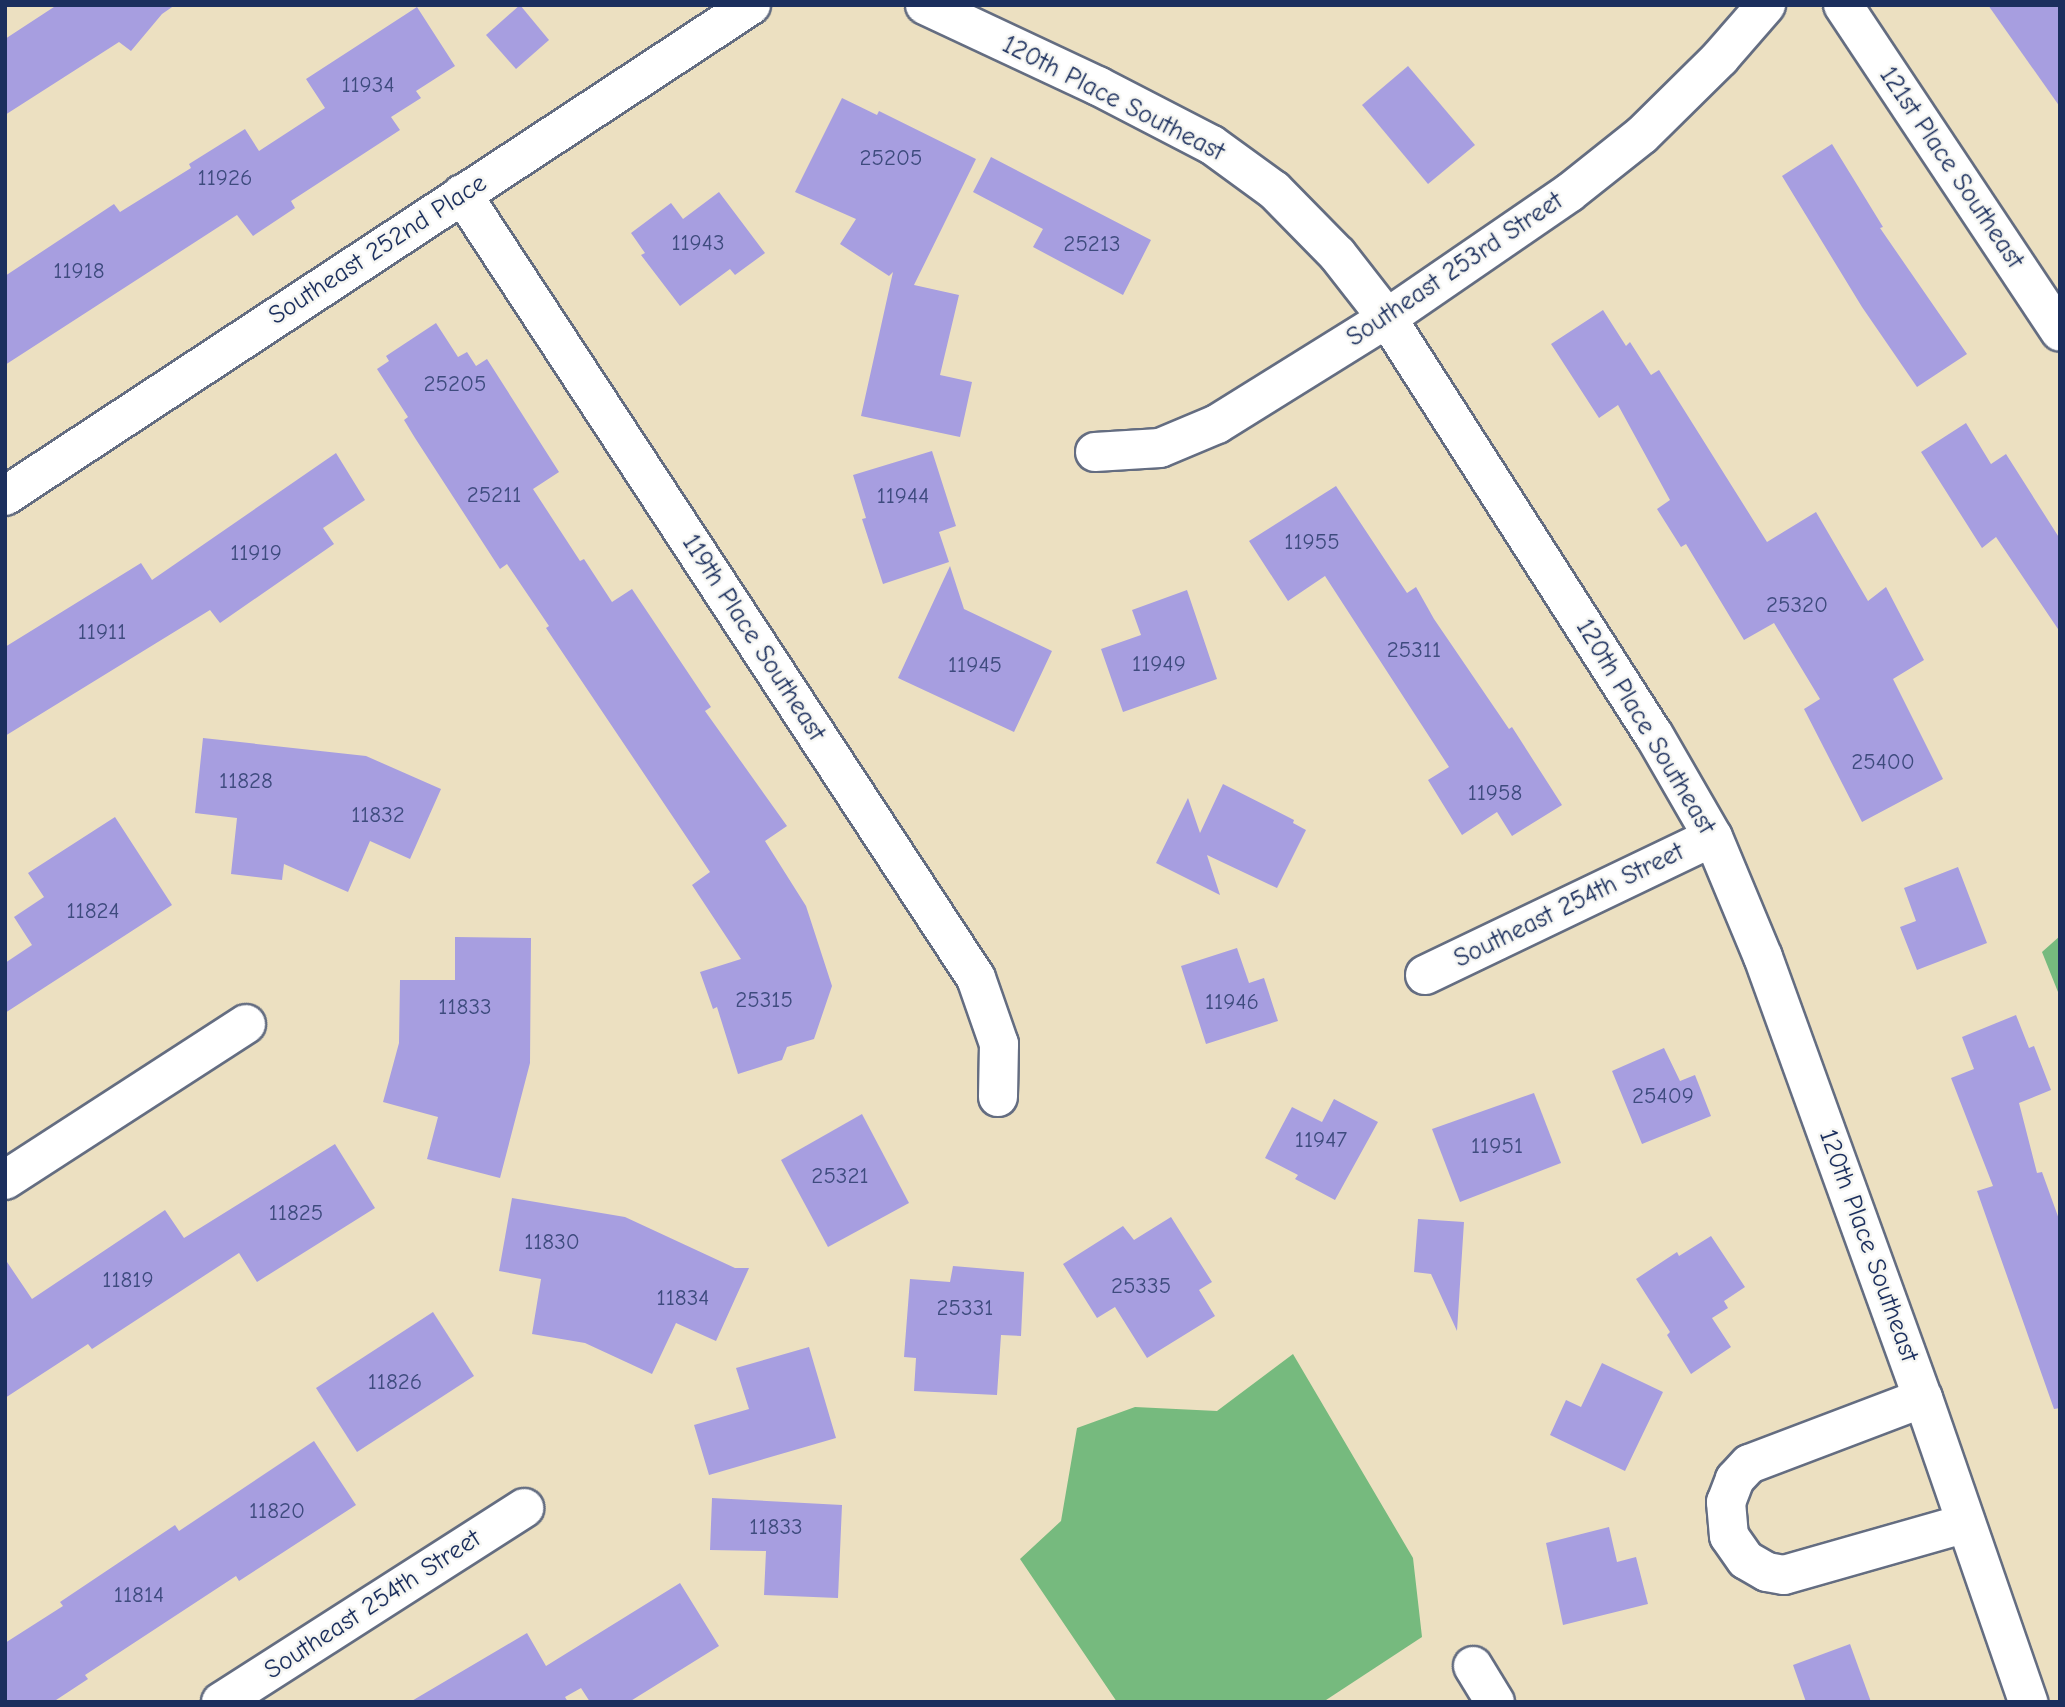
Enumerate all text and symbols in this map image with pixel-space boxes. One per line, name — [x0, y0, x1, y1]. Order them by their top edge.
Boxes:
street label: 120th Place Southeast — [997, 29, 1229, 169]
street label: 121st Place Southeast — [1872, 61, 2030, 275]
house number: 11934 — [341, 71, 395, 99]
house number: 25205 — [860, 144, 922, 172]
house number: 11926 — [198, 164, 252, 192]
street label: Southeast 252nd Place — [263, 168, 493, 332]
street label: Southeast 253rd Street — [1341, 186, 1569, 354]
house number: 11943 — [671, 229, 725, 257]
house number: 25213 — [1063, 230, 1121, 258]
house number: 11918 — [53, 257, 105, 285]
house number: 25205 — [424, 370, 486, 398]
house number: 25211 — [467, 481, 521, 509]
house number: 11944 — [877, 482, 929, 510]
house number: 11955 — [1284, 528, 1340, 556]
street label: 119th Place Southeast — [675, 529, 831, 747]
house number: 11919 — [230, 539, 282, 567]
house number: 25320 — [1766, 591, 1828, 619]
street label: 120th Place Southeast — [1568, 614, 1722, 840]
house number: 11911 — [78, 618, 126, 646]
house number: 25311 — [1387, 636, 1441, 664]
house number: 11949 — [1132, 650, 1186, 678]
house number: 11945 — [948, 651, 1002, 679]
house number: 25400 — [1851, 748, 1915, 776]
house number: 11828 — [219, 767, 273, 795]
house number: 11958 — [1468, 779, 1522, 807]
house number: 11832 — [351, 801, 405, 829]
street label: Southeast 254th Street — [1449, 837, 1689, 975]
house number: 11824 — [66, 897, 120, 925]
house number: 25315 — [735, 986, 793, 1014]
house number: 11946 — [1205, 988, 1259, 1016]
house number: 11833 — [438, 993, 492, 1021]
house number: 25409 — [1632, 1082, 1694, 1110]
street label: 120th Place Southeast — [1811, 1125, 1925, 1367]
house number: 11947 — [1295, 1126, 1347, 1154]
house number: 11951 — [1471, 1132, 1523, 1160]
house number: 25321 — [811, 1162, 869, 1190]
house number: 11825 — [269, 1199, 323, 1227]
house number: 11830 — [524, 1228, 580, 1256]
house number: 11819 — [102, 1266, 154, 1294]
house number: 25335 — [1111, 1272, 1171, 1300]
house number: 11834 — [657, 1284, 709, 1312]
house number: 25331 — [937, 1294, 993, 1322]
house number: 11826 — [368, 1368, 422, 1396]
house number: 11820 — [249, 1497, 305, 1525]
house number: 11833 — [749, 1513, 803, 1541]
street label: Southeast 254th Street — [259, 1523, 487, 1687]
house number: 11814 — [114, 1581, 164, 1609]

